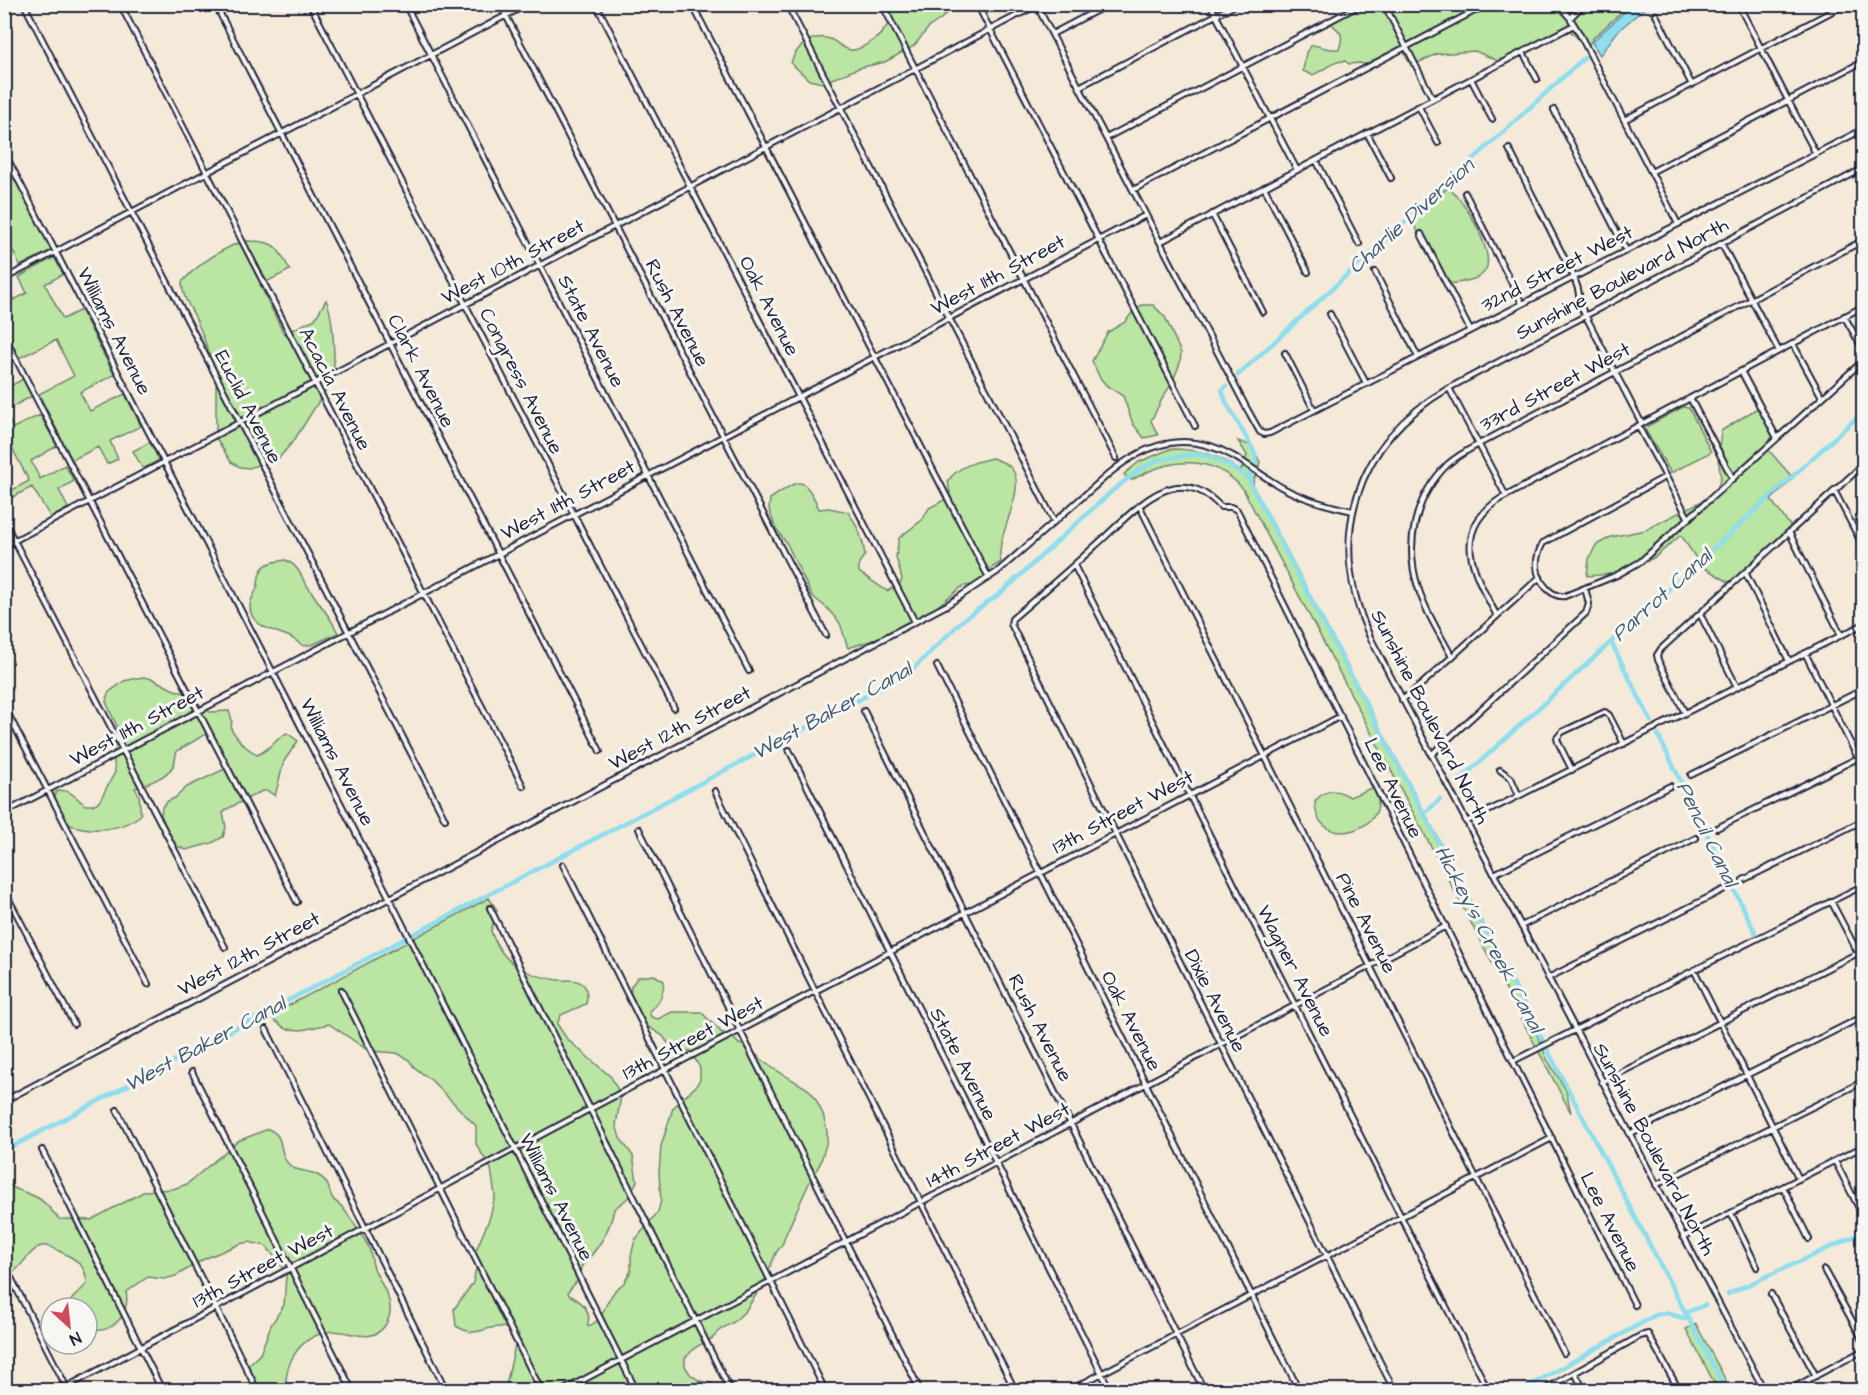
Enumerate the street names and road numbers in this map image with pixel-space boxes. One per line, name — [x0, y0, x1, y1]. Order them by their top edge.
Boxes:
street label: Sunshine Boulevard North — [1511, 211, 1733, 347]
street label: West 10th Street — [436, 212, 590, 312]
street label: 32nd Street West — [1476, 219, 1638, 319]
street label: West 11th Street — [926, 228, 1070, 322]
street label: Oak Avenue — [732, 251, 806, 361]
street label: Rush Avenue — [638, 254, 716, 372]
street label: Williams Avenue — [70, 262, 158, 400]
street label: State Avenue — [551, 270, 631, 392]
street label: Congress Avenue — [471, 303, 570, 460]
street label: Clark Avenue — [380, 309, 462, 433]
street label: Acacia Avenue — [292, 323, 378, 455]
street label: 33rd Street West — [1475, 335, 1635, 439]
street label: Euclid Avenue — [207, 345, 289, 469]
street label: West 11th Street — [496, 453, 640, 547]
street label: Sunshine Boulevard North — [1364, 605, 1496, 829]
street label: West 11th Street — [65, 679, 209, 773]
street label: West 12th Street — [604, 679, 756, 777]
street label: Williams Avenue — [293, 693, 381, 831]
street label: Lee Avenue — [1357, 733, 1429, 843]
street label: 13th Street West — [1047, 763, 1199, 861]
street label: Pine Avenue — [1329, 868, 1403, 978]
street label: Wagner Avenue — [1249, 900, 1340, 1042]
street label: West 12th Street — [173, 905, 325, 1003]
street label: Dixie Avenue — [1177, 945, 1253, 1058]
street label: Oak Avenue — [1094, 966, 1168, 1076]
street label: Rush Avenue — [1001, 969, 1079, 1087]
street label: 13th Street West — [617, 989, 769, 1087]
street label: State Avenue — [923, 1003, 1003, 1125]
street label: Sunshine Boulevard North — [1586, 1038, 1722, 1260]
street label: 14th Street West — [921, 1095, 1075, 1195]
street label: Williams Avenue — [512, 1128, 600, 1266]
street label: Lee Avenue — [1573, 1167, 1647, 1277]
street label: 13th Street West — [187, 1217, 339, 1315]

